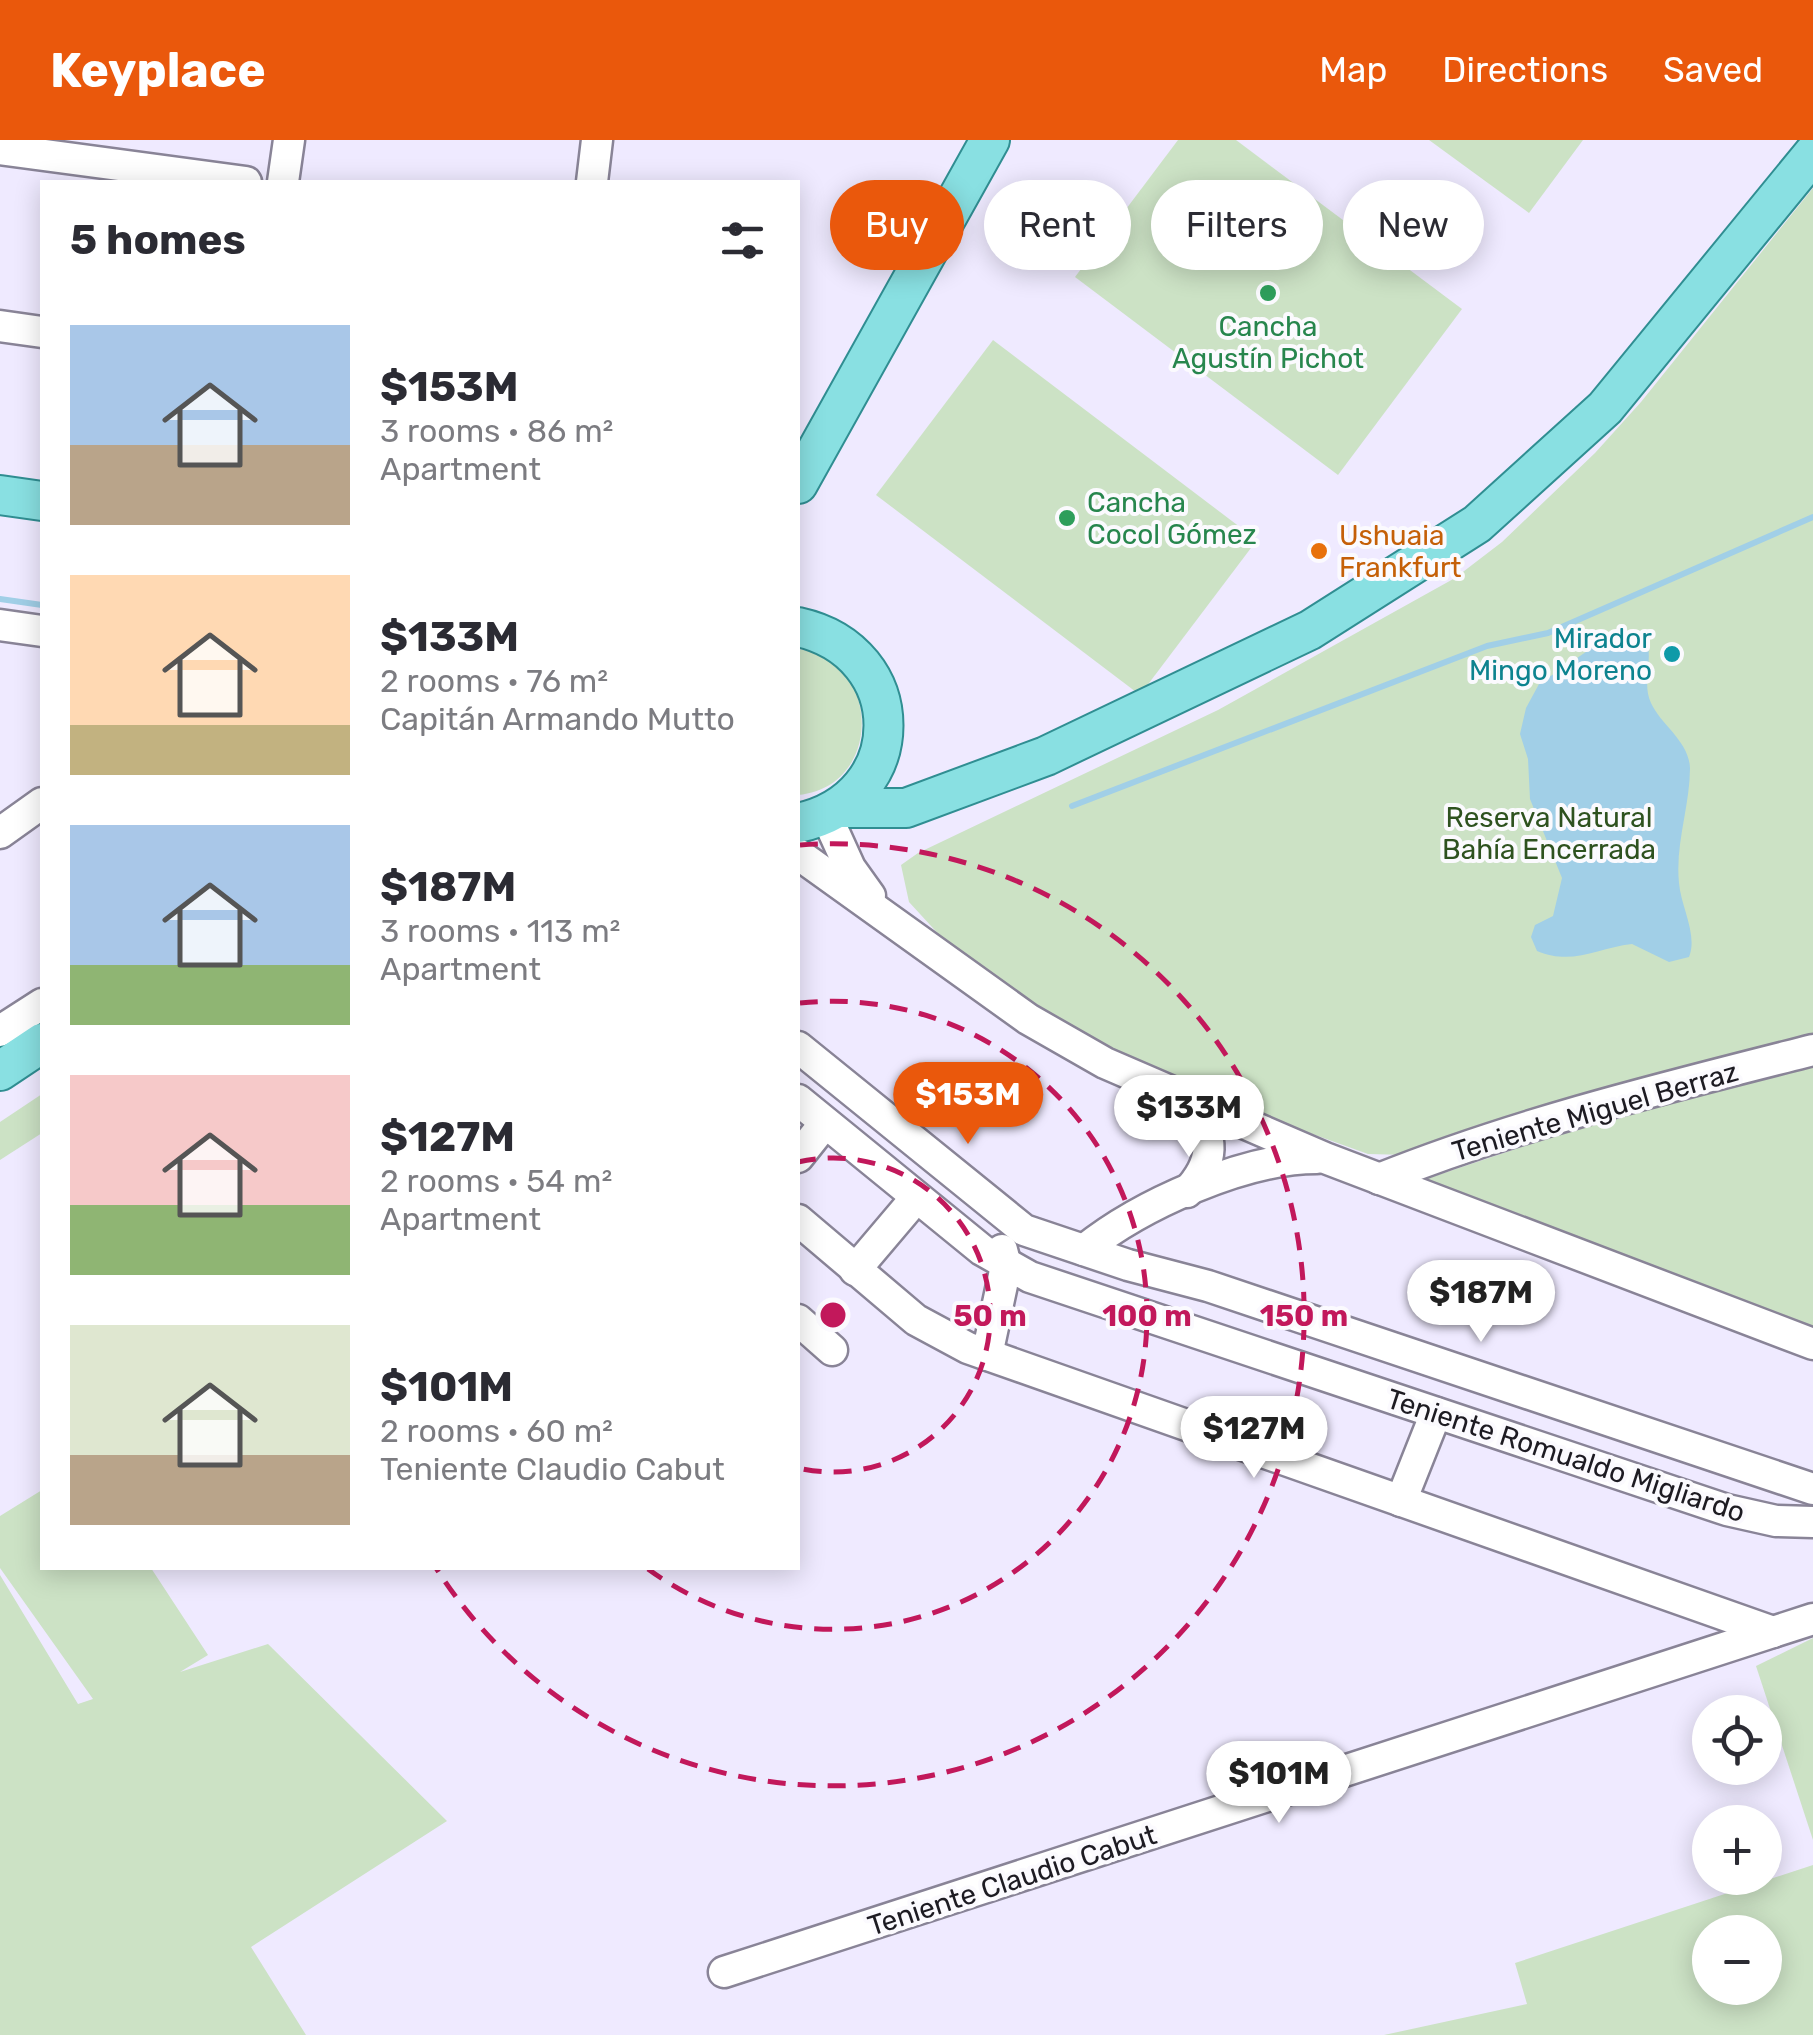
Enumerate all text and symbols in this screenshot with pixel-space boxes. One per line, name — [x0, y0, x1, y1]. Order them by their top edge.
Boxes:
text: Keyplace — [50, 42, 266, 99]
text: Map — [1319, 49, 1387, 91]
text: Directions — [1442, 49, 1608, 91]
text: Saved — [1663, 49, 1763, 91]
chip: Buy — [830, 180, 964, 270]
chip: Rent — [984, 180, 1131, 270]
chip: Filters — [1151, 180, 1323, 270]
chip: New — [1343, 180, 1484, 270]
icon: filters — [715, 213, 770, 268]
text: 5 homes — [70, 215, 246, 265]
marker: Cancha Agustín Pichot — [1257, 282, 1279, 304]
place label: Cancha Agustín Pichot — [1172, 310, 1364, 375]
text: $153M — [380, 362, 519, 412]
icon: home — [150, 365, 270, 485]
text: 3 rooms · 86 m² — [380, 412, 614, 450]
text: Apartment — [380, 450, 541, 488]
place label: Cancha Cocol Gómez — [1087, 486, 1257, 551]
marker: Cancha Cocol Gómez — [1056, 507, 1078, 529]
place label: Ushuaia Frankfurt — [1339, 519, 1462, 584]
marker: Ushuaia Frankfurt — [1308, 540, 1330, 562]
text: $133M — [380, 612, 519, 662]
icon: home — [150, 615, 270, 735]
place label: Mirador Mingo Moreno — [1469, 622, 1652, 687]
marker: Mirador Mingo Moreno — [1661, 643, 1683, 665]
text: 2 rooms · 76 m² — [380, 662, 608, 700]
text: Capitán Armando Mutto — [380, 700, 735, 738]
park label: Reserva Natural Bahía Encerrada — [1442, 801, 1656, 866]
text: $187M — [380, 862, 516, 912]
icon: home — [150, 865, 270, 985]
text: 3 rooms · 113 m² — [380, 912, 621, 950]
text: Apartment — [380, 950, 541, 988]
street label: Teniente Miguel Berraz — [1448, 1055, 1742, 1168]
pin: $153M — [898, 1062, 1038, 1147]
text: $153M — [915, 1075, 1021, 1113]
pin: $133M — [1119, 1075, 1259, 1160]
text: $133M — [1136, 1088, 1242, 1126]
text: $127M — [380, 1112, 515, 1162]
icon: home — [150, 1115, 270, 1235]
text: 2 rooms · 54 m² — [380, 1162, 612, 1200]
text: Apartment — [380, 1200, 541, 1238]
pin: $187M — [1411, 1260, 1551, 1345]
text: $187M — [1429, 1273, 1533, 1311]
centre of rings — [815, 1297, 851, 1333]
text: 50 m — [953, 1298, 1027, 1334]
text: 100 m — [1102, 1298, 1192, 1334]
text: 150 m — [1260, 1298, 1348, 1334]
text: $101M — [380, 1362, 513, 1412]
icon: home — [150, 1365, 270, 1485]
street label: Teniente Romualdo Migliardo — [1383, 1382, 1749, 1529]
pin: $127M — [1184, 1396, 1324, 1481]
text: $127M — [1203, 1409, 1305, 1447]
text: 2 rooms · 60 m² — [380, 1412, 613, 1450]
text: Teniente Claudio Cabut — [380, 1450, 725, 1488]
map controls — [1692, 1695, 1782, 2005]
button: locate — [1692, 1695, 1782, 1785]
pin: $101M — [1209, 1741, 1349, 1826]
text: $101M — [1228, 1754, 1330, 1792]
button: + — [1692, 1805, 1782, 1895]
street label: Teniente Claudio Cabut — [864, 1818, 1161, 1943]
button: − — [1692, 1915, 1782, 2005]

